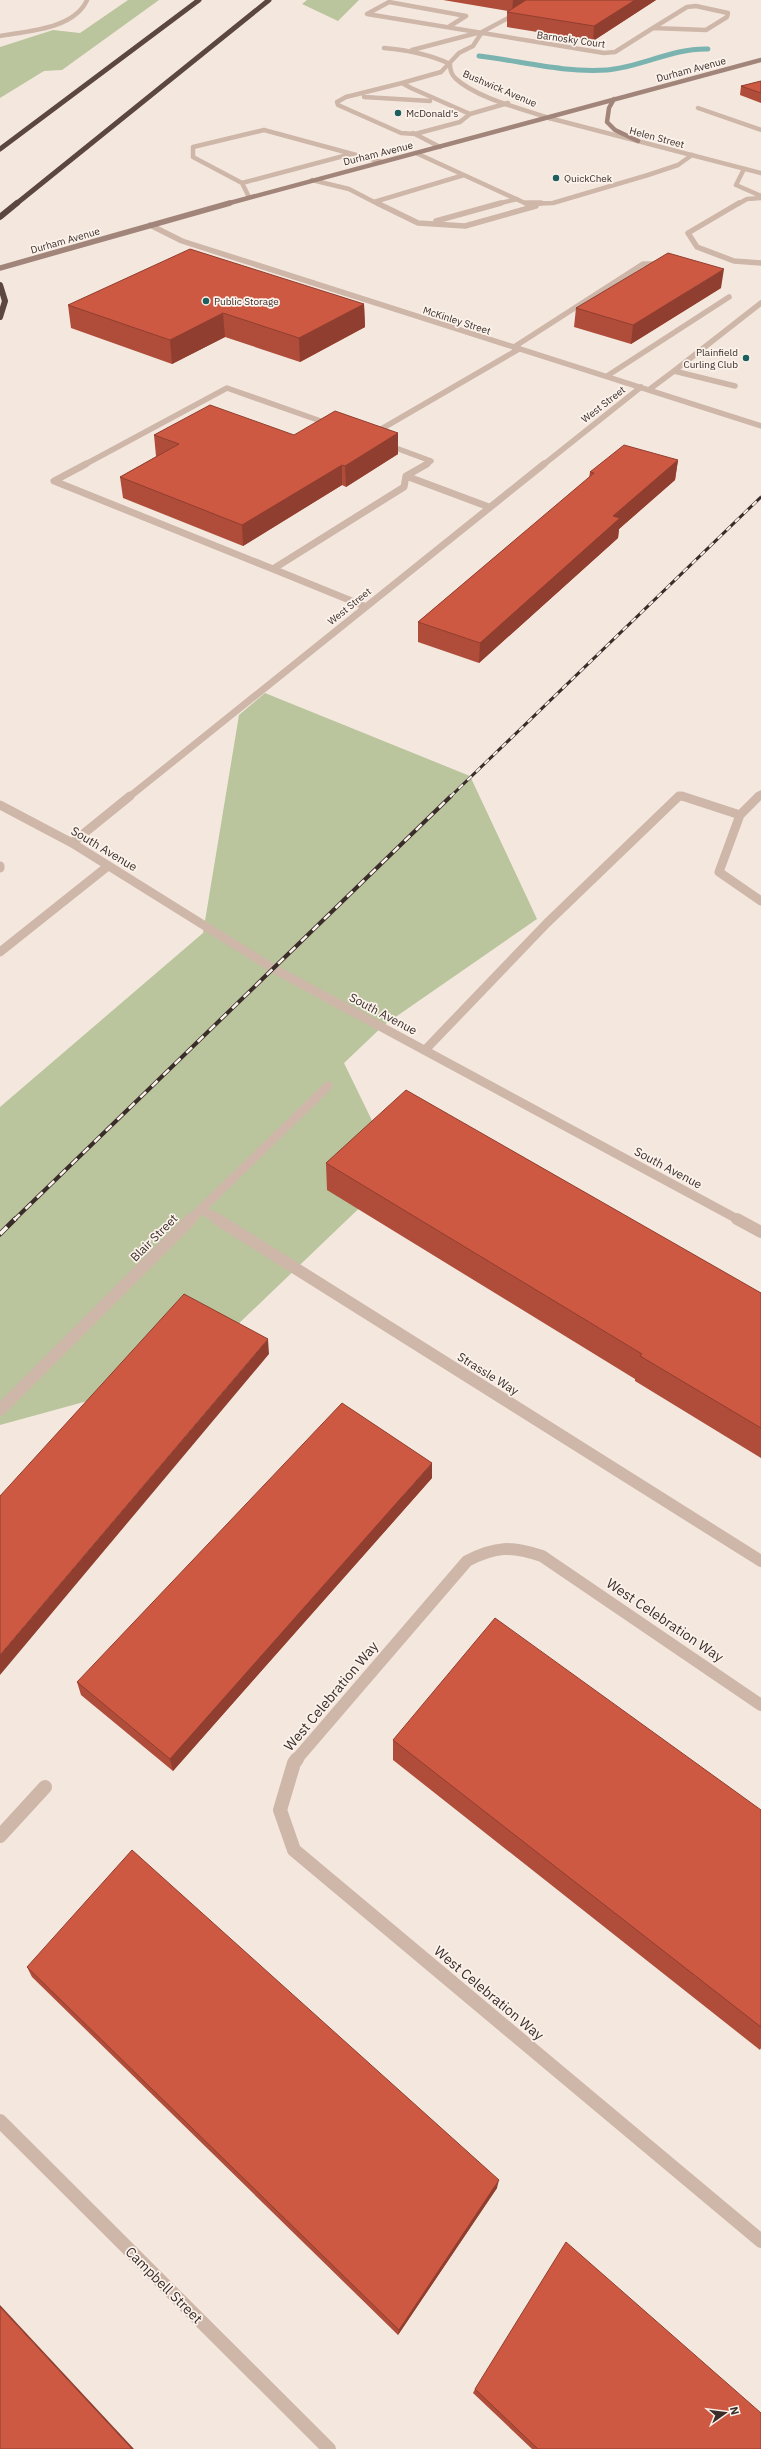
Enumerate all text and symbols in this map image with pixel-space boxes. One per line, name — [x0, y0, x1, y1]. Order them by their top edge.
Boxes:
street label: Barnosky Court — [536, 28, 606, 51]
street label: Durham Avenue — [655, 54, 728, 85]
street label: Bushwick Avenue — [461, 67, 539, 110]
place label: McDonald's — [406, 107, 458, 120]
marker: McDonald's — [393, 108, 403, 118]
street label: Helen Street — [628, 124, 686, 151]
street label: Durham Avenue — [342, 138, 415, 168]
place label: QuickChek — [564, 172, 613, 185]
marker: QuickChek — [551, 173, 561, 183]
street label: Durham Avenue — [29, 224, 102, 257]
place label: Public Storage — [214, 295, 279, 308]
marker: Public Storage — [201, 296, 211, 306]
street label: McKinley Street — [421, 303, 493, 338]
place label: Plainfield Curling Club — [683, 346, 738, 371]
marker: Plainfield Curling Club — [741, 353, 751, 363]
street label: West Street — [579, 383, 628, 426]
street label: West Street — [325, 585, 374, 628]
street label: South Avenue — [68, 823, 140, 874]
street label: South Avenue — [347, 989, 420, 1038]
street label: South Avenue — [632, 1143, 705, 1192]
street label: Blair Street — [127, 1211, 180, 1264]
street label: Strassle Way — [455, 1349, 522, 1398]
street label: West Celebration Way — [603, 1574, 727, 1666]
street label: West Celebration Way — [280, 1637, 382, 1755]
street label: West Celebration Way — [430, 1942, 548, 2044]
street label: Campbell Street — [122, 2243, 206, 2327]
north arrow — [705, 2393, 745, 2433]
text: N — [727, 2405, 742, 2416]

